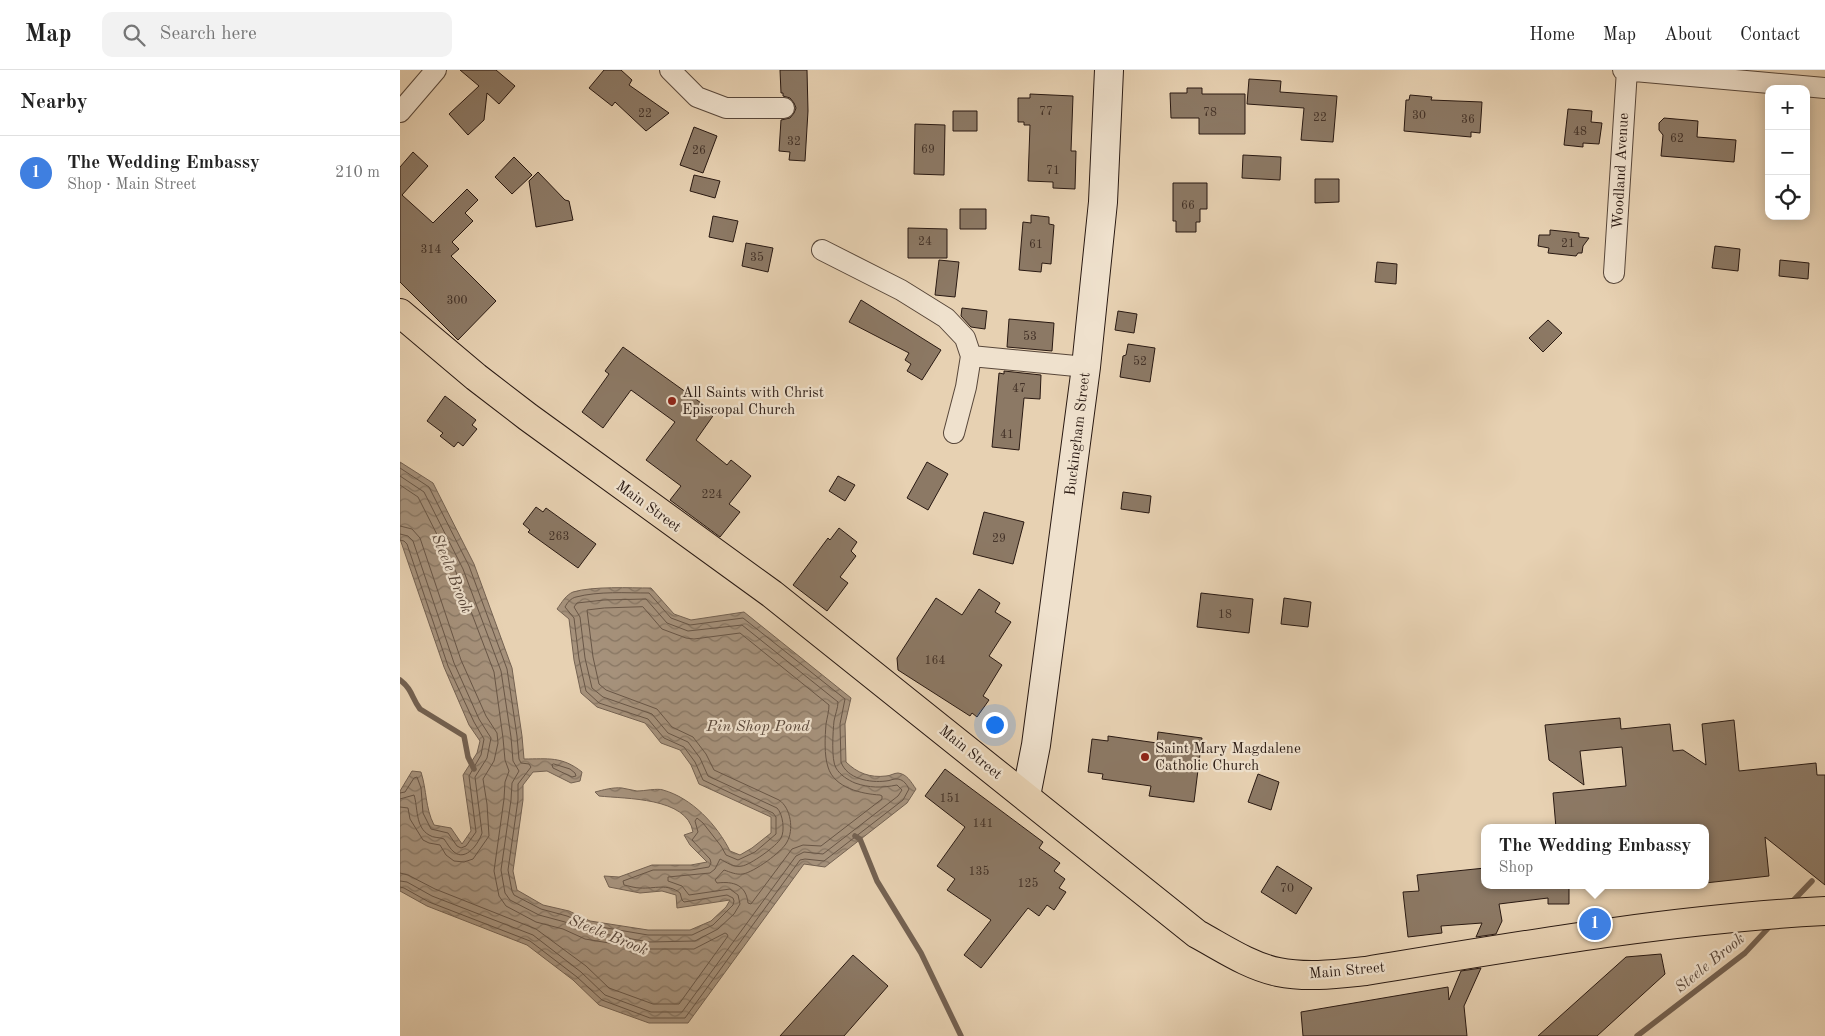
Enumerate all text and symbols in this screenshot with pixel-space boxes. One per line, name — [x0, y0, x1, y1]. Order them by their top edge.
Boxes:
search box — [102, 12, 452, 57]
icon: search — [120, 21, 148, 49]
text: Map — [25, 23, 72, 47]
text: Search here — [160, 25, 257, 44]
text: Home — [1529, 26, 1575, 44]
text: Map — [1603, 26, 1636, 44]
text: About — [1664, 26, 1712, 44]
text: Contact — [1740, 26, 1800, 44]
map controls — [1765, 85, 1810, 220]
button: + — [1765, 85, 1810, 130]
text: Nearby — [20, 92, 88, 113]
house number: 77 — [1039, 106, 1053, 118]
house number: 78 — [1203, 107, 1217, 119]
house number: 22 — [638, 108, 652, 120]
house number: 30 — [1412, 110, 1426, 122]
house number: 22 — [1313, 112, 1327, 124]
street label: Woodland Avenue — [1611, 112, 1632, 230]
house number: 36 — [1461, 114, 1475, 126]
house number: 48 — [1573, 126, 1587, 138]
button: − — [1765, 130, 1810, 175]
house number: 62 — [1670, 133, 1684, 145]
house number: 32 — [787, 136, 801, 148]
house number: 69 — [921, 144, 935, 156]
house number: 26 — [692, 145, 706, 157]
text: The Wedding Embassy — [67, 154, 260, 173]
text: 1 — [31, 165, 41, 181]
text: 210 m — [335, 165, 380, 181]
house number: 71 — [1046, 165, 1060, 177]
button: locate — [1765, 175, 1810, 220]
text: Shop · Main Street — [67, 177, 196, 193]
house number: 66 — [1181, 200, 1195, 212]
house number: 24 — [918, 236, 932, 248]
house number: 21 — [1561, 238, 1575, 250]
house number: 61 — [1029, 239, 1043, 251]
house number: 314 — [421, 244, 441, 256]
house number: 35 — [750, 251, 764, 264]
house number: 300 — [447, 295, 467, 307]
house number: 53 — [1023, 330, 1037, 343]
house number: 52 — [1133, 355, 1147, 368]
street label: Buckingham Street — [1063, 372, 1094, 497]
house number: 47 — [1012, 383, 1026, 395]
place label: All Saints with Christ Episcopal Church — [682, 386, 824, 418]
marker: All Saints with Christ Episcopal Church — [666, 395, 678, 407]
house number: 41 — [1000, 429, 1014, 441]
street label: Main Street — [613, 479, 683, 536]
house number: 224 — [702, 489, 722, 501]
house number: 263 — [549, 531, 569, 543]
water label: Steele Brook — [428, 532, 474, 616]
house number: 29 — [992, 533, 1006, 545]
house number: 18 — [1218, 609, 1232, 621]
house number: 164 — [925, 655, 945, 667]
your location — [982, 712, 1008, 738]
water label: Pin Shop Pond — [705, 719, 810, 735]
street label: Main Street — [936, 723, 1004, 783]
place label: Saint Mary Magdalene Catholic Church — [1155, 742, 1301, 774]
marker: Saint Mary Magdalene Catholic Church — [1139, 751, 1151, 763]
house number: 151 — [940, 792, 960, 805]
house number: 141 — [973, 818, 993, 830]
popup — [1481, 824, 1709, 889]
text: The Wedding Embassy — [1499, 837, 1691, 856]
text: Shop — [1499, 860, 1533, 876]
house number: 135 — [969, 865, 989, 878]
house number: 125 — [1018, 877, 1038, 890]
house number: 70 — [1280, 883, 1294, 895]
pin: 1 — [1579, 905, 1611, 943]
water label: Steele Brook — [566, 913, 651, 959]
water label: Steele Brook — [1672, 931, 1748, 996]
street label: Main Street — [1309, 961, 1386, 982]

